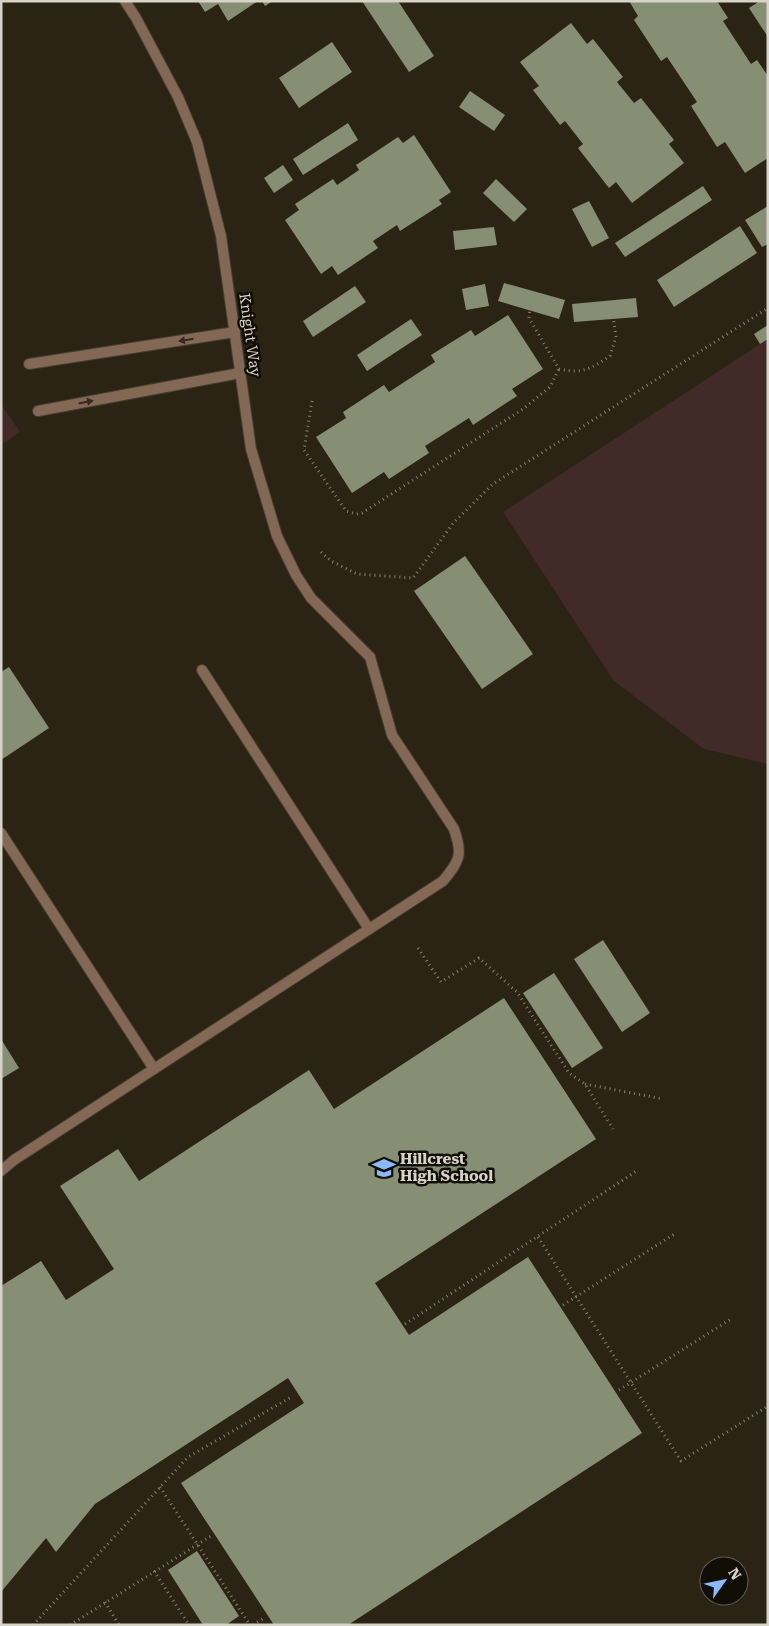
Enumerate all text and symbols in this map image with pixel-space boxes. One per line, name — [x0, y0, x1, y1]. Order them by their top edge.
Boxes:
street label: Knight Way — [235, 292, 265, 378]
one-way arrow — [178, 336, 194, 344]
one-way arrow — [78, 398, 93, 406]
place label: Hillcrest High School — [400, 1150, 493, 1185]
school or university icon: Hillcrest High School — [371, 1155, 397, 1181]
north arrow — [699, 1556, 749, 1606]
text: N — [725, 1565, 745, 1583]

